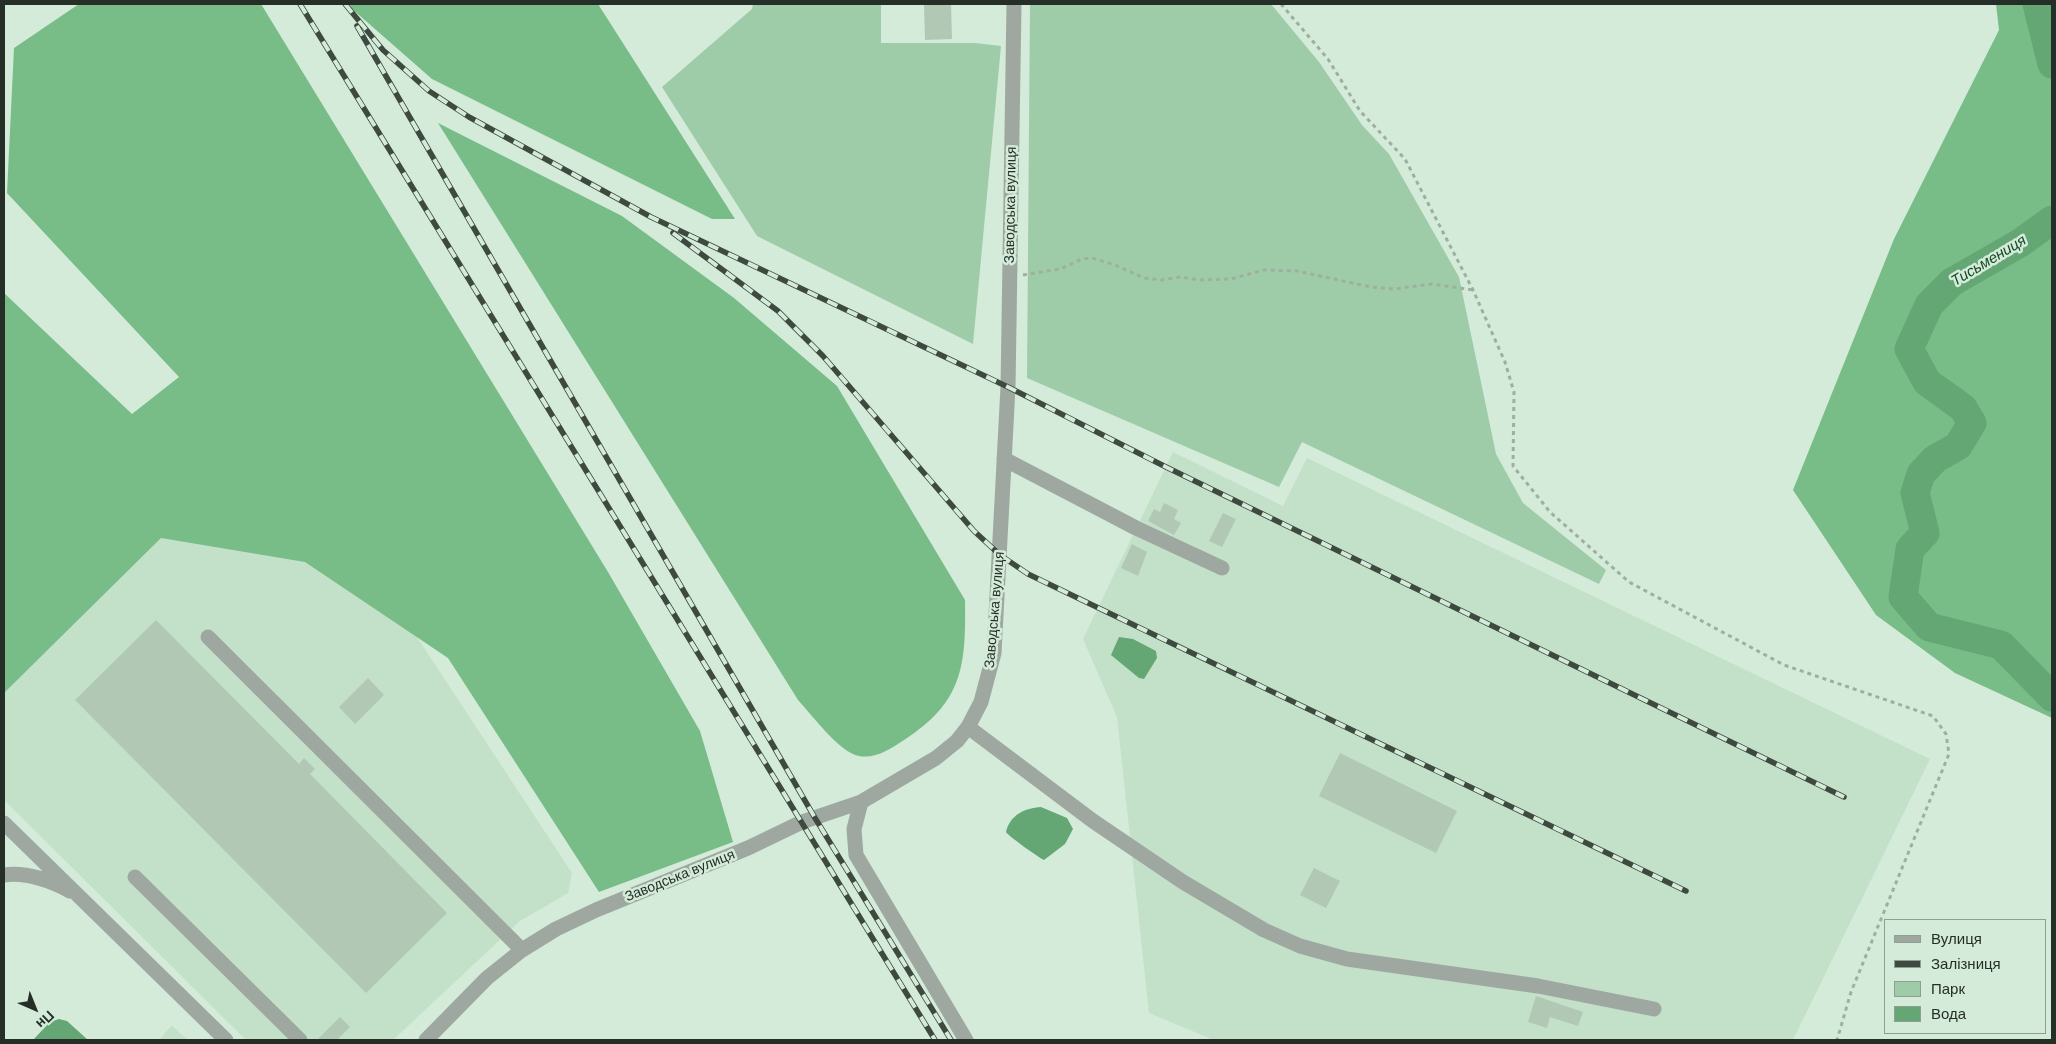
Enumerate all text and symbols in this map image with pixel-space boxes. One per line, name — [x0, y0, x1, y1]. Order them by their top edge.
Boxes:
street label: Заводська вулиця — [1002, 146, 1020, 264]
water label: Тисьмениця — [1948, 232, 2030, 290]
street label: Заводська вулиця — [982, 551, 1008, 669]
street label: Заводська вулиця — [623, 846, 737, 906]
legend — [1884, 919, 2046, 1034]
text: Вулиця — [1931, 930, 1982, 947]
text: Залізниця — [1931, 955, 2001, 972]
text: Парк — [1931, 980, 1965, 997]
north arrow — [10, 984, 60, 1034]
text: Вода — [1931, 1005, 1966, 1022]
text: Пн — [33, 1008, 58, 1032]

